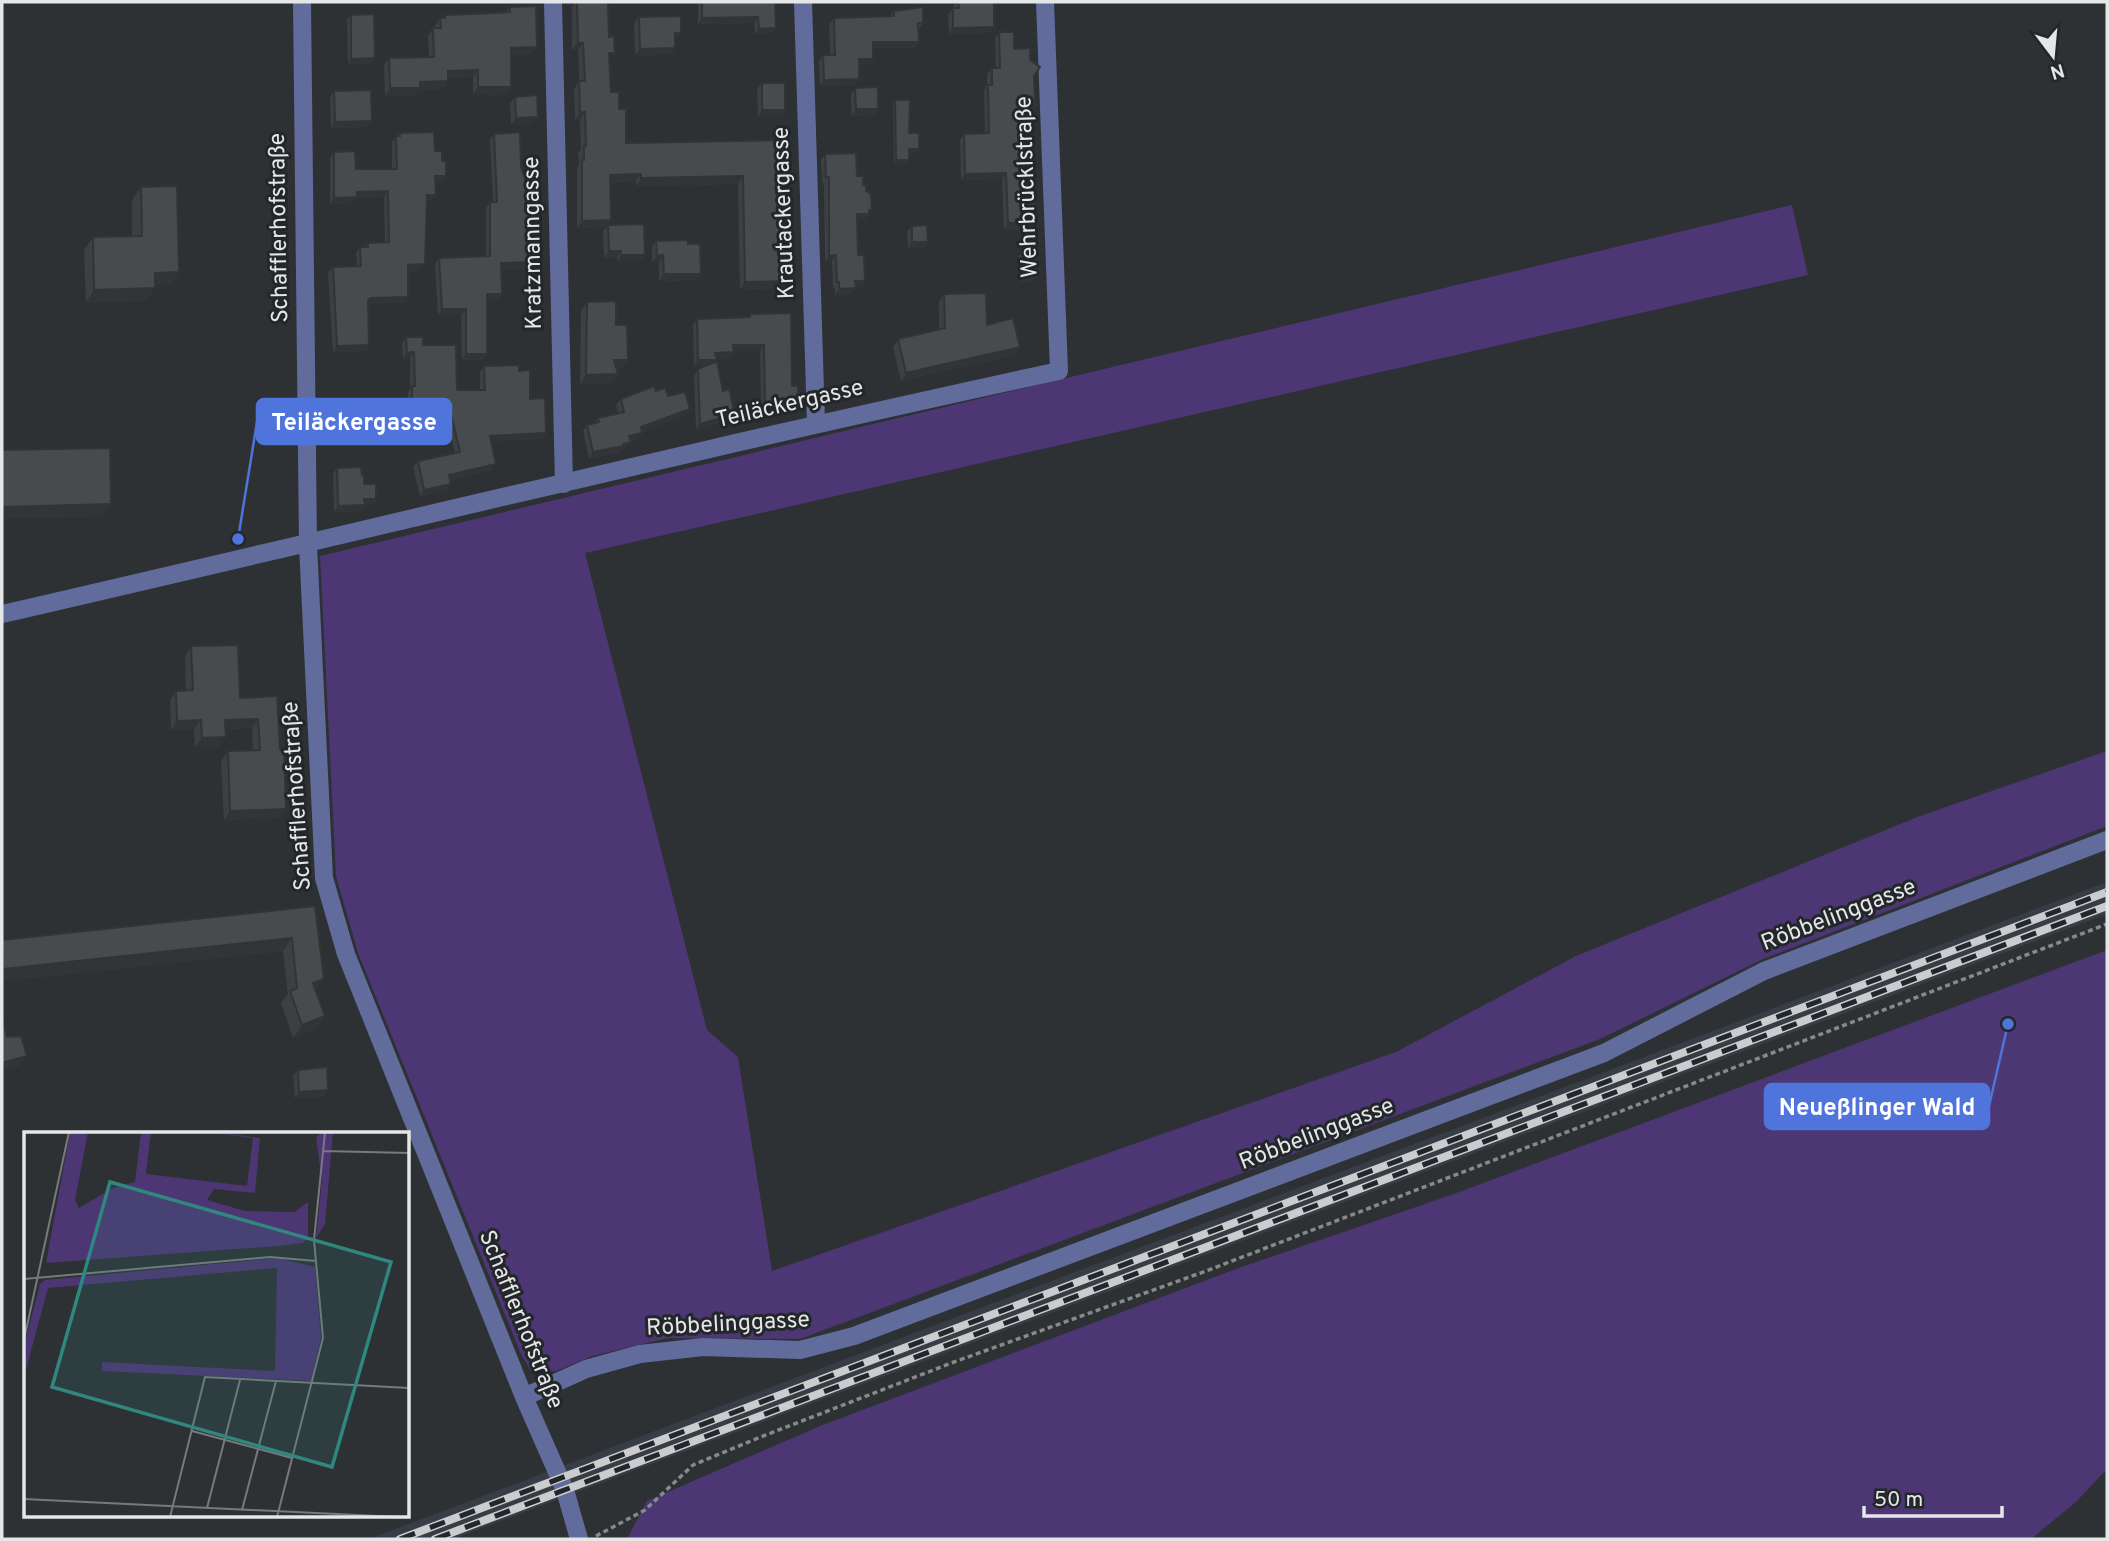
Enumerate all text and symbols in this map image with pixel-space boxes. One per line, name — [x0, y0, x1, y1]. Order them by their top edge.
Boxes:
north arrow — [2018, 21, 2088, 91]
text: N — [2047, 57, 2067, 84]
street label: Wehrbrücklstraße — [1010, 96, 1046, 278]
street label: Krautackergasse — [767, 126, 803, 300]
street label: Schafflerhofstraße — [264, 133, 296, 323]
street label: Kratzmanngasse — [518, 156, 550, 330]
street label: Teiläckergasse — [713, 374, 867, 436]
callout: Teiläckergasse — [257, 399, 451, 444]
text: Teiläckergasse — [271, 409, 437, 439]
street label: Schafflerhofstraße — [277, 700, 319, 892]
street label: Röbbelinggasse — [1757, 873, 1921, 959]
callout: Neueßlinger Wald — [1765, 1084, 1989, 1129]
street label: Röbbelinggasse — [1235, 1092, 1399, 1178]
text: Neueßlinger Wald — [1779, 1094, 1975, 1124]
inset map — [24, 1132, 410, 1516]
street label: Schafflerhofstraße — [471, 1226, 569, 1414]
street label: Röbbelinggasse — [646, 1306, 810, 1344]
scale bar — [1864, 1474, 2002, 1518]
text: 50 m — [1874, 1487, 1923, 1514]

